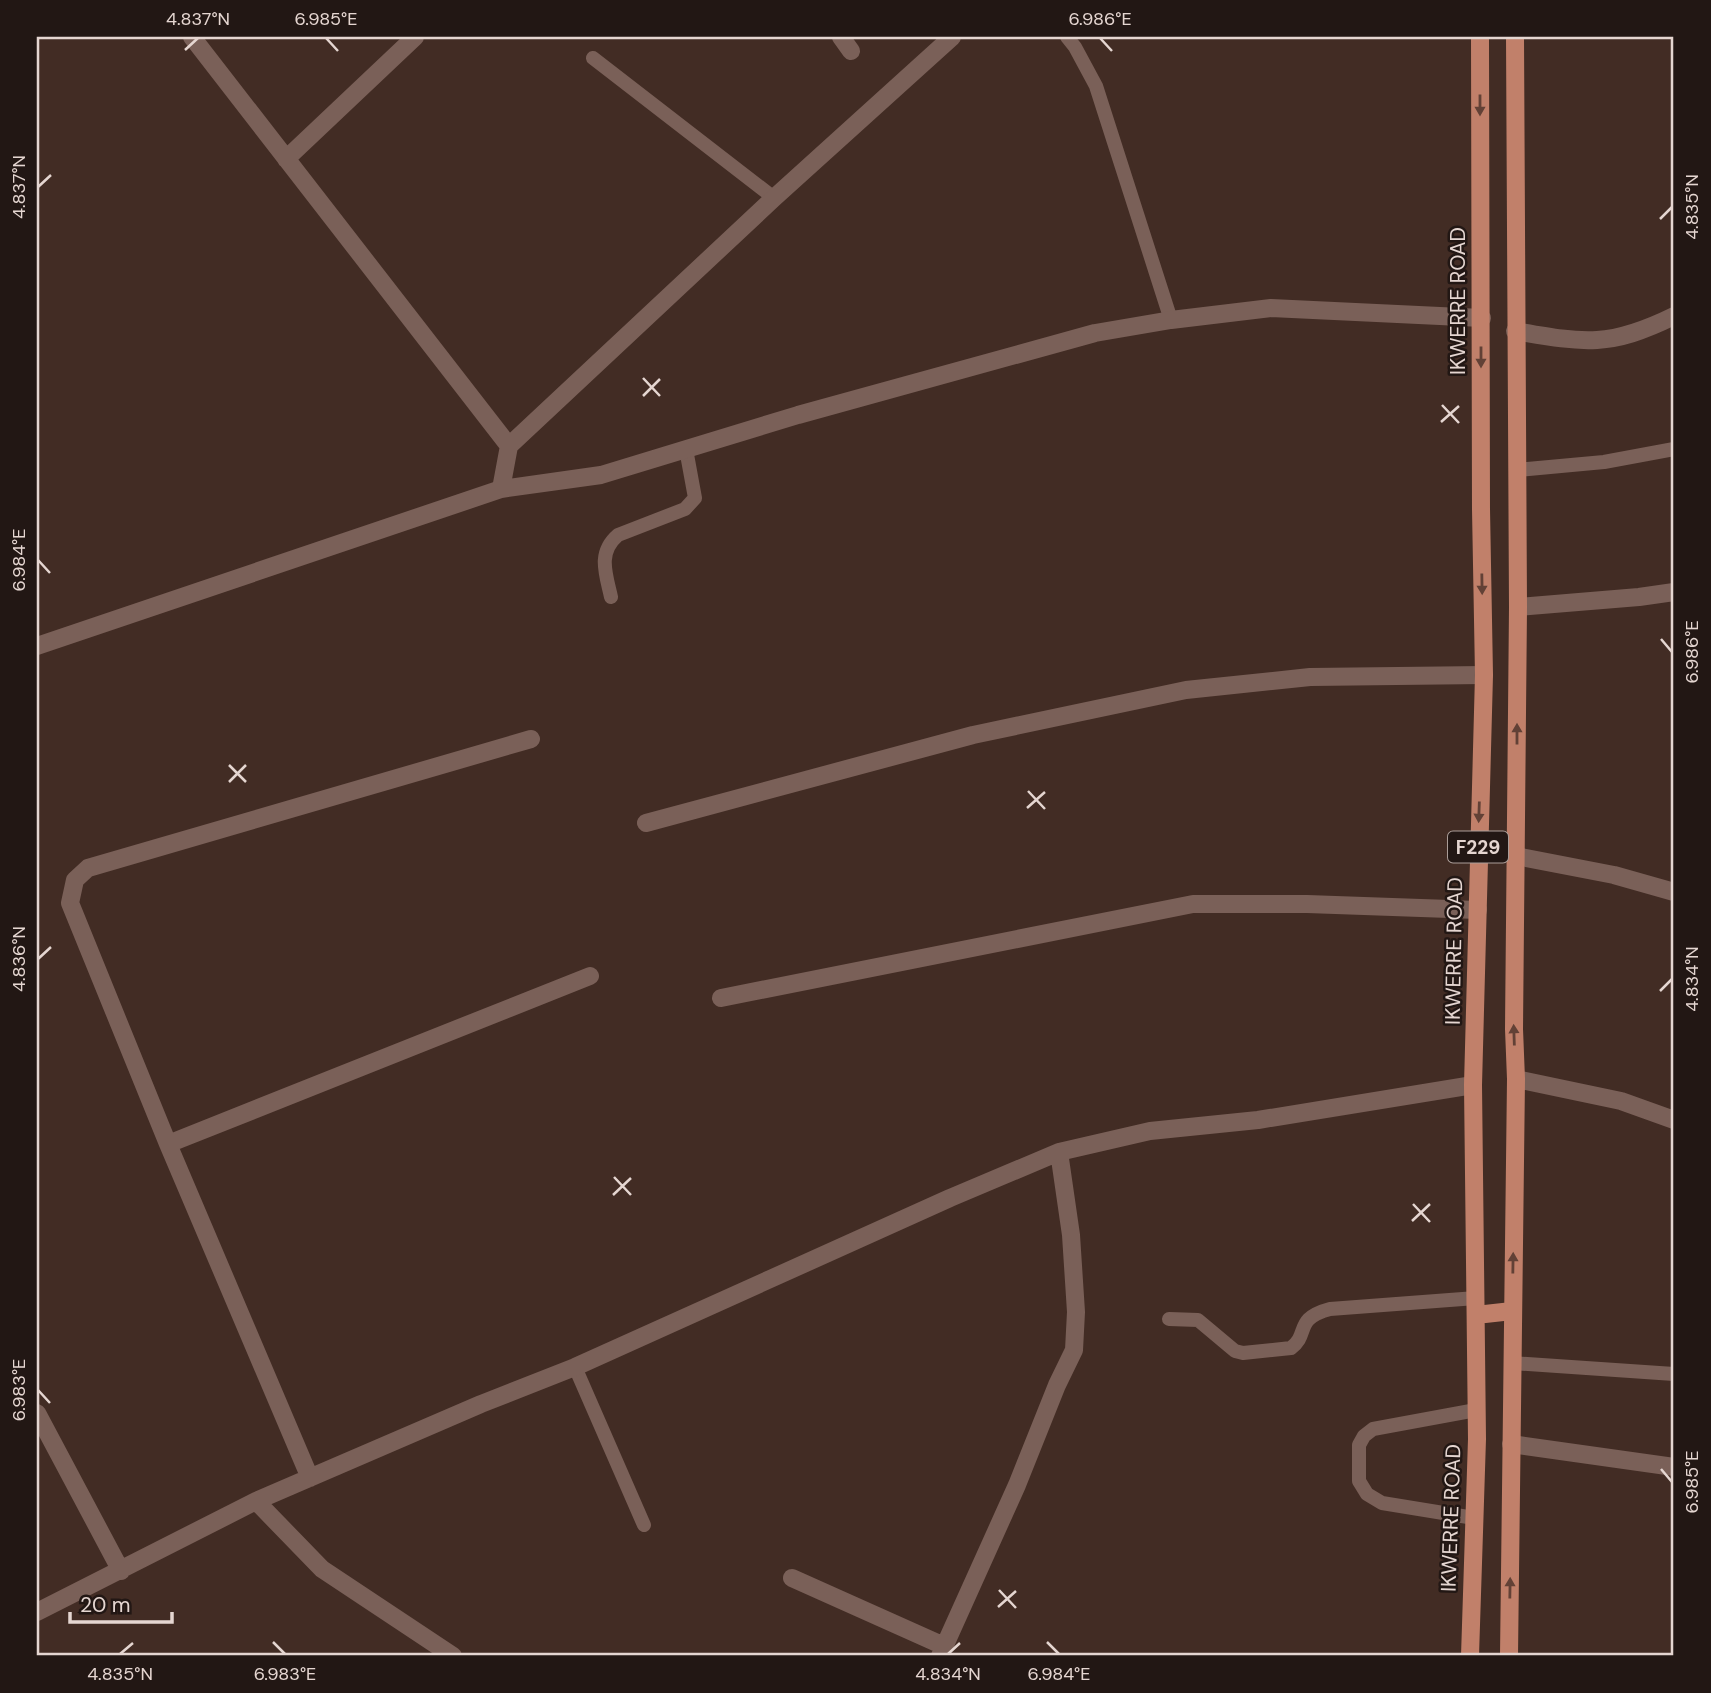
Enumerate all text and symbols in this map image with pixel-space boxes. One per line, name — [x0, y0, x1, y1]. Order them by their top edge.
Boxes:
text: 4.837°N — [166, 7, 230, 31]
text: 6.985°E — [295, 7, 357, 31]
text: 6.986°E — [1068, 7, 1132, 31]
one-way arrow — [1474, 94, 1486, 116]
text: 4.837°N — [7, 155, 31, 219]
text: 4.835°N — [1680, 174, 1704, 240]
street label: IKWERRE ROAD — [1444, 227, 1472, 375]
one-way arrow — [1475, 346, 1487, 368]
text: 6.984°E — [7, 529, 31, 591]
one-way arrow — [1476, 574, 1488, 596]
text: 6.986°E — [1680, 620, 1704, 684]
one-way arrow — [1511, 723, 1523, 745]
one-way arrow — [1473, 801, 1484, 823]
road number: F229 — [1448, 832, 1508, 862]
street label: IKWERRE ROAD — [1439, 877, 1469, 1025]
text: 4.836°N — [7, 926, 31, 992]
text: 4.834°N — [1680, 946, 1704, 1012]
one-way arrow — [1508, 1024, 1520, 1046]
one-way arrow — [1507, 1251, 1519, 1273]
text: 6.983°E — [7, 1359, 31, 1421]
street label: IKWERRE ROAD — [1434, 1444, 1468, 1592]
text: 6.985°E — [1680, 1451, 1704, 1513]
one-way arrow — [1504, 1577, 1515, 1599]
scale bar — [70, 1581, 172, 1625]
text: 20 m — [80, 1591, 131, 1619]
text: 4.835°N — [87, 1662, 153, 1686]
text: 6.983°E — [254, 1662, 316, 1686]
text: 4.834°N — [915, 1662, 981, 1686]
text: 6.984°E — [1028, 1662, 1090, 1686]

